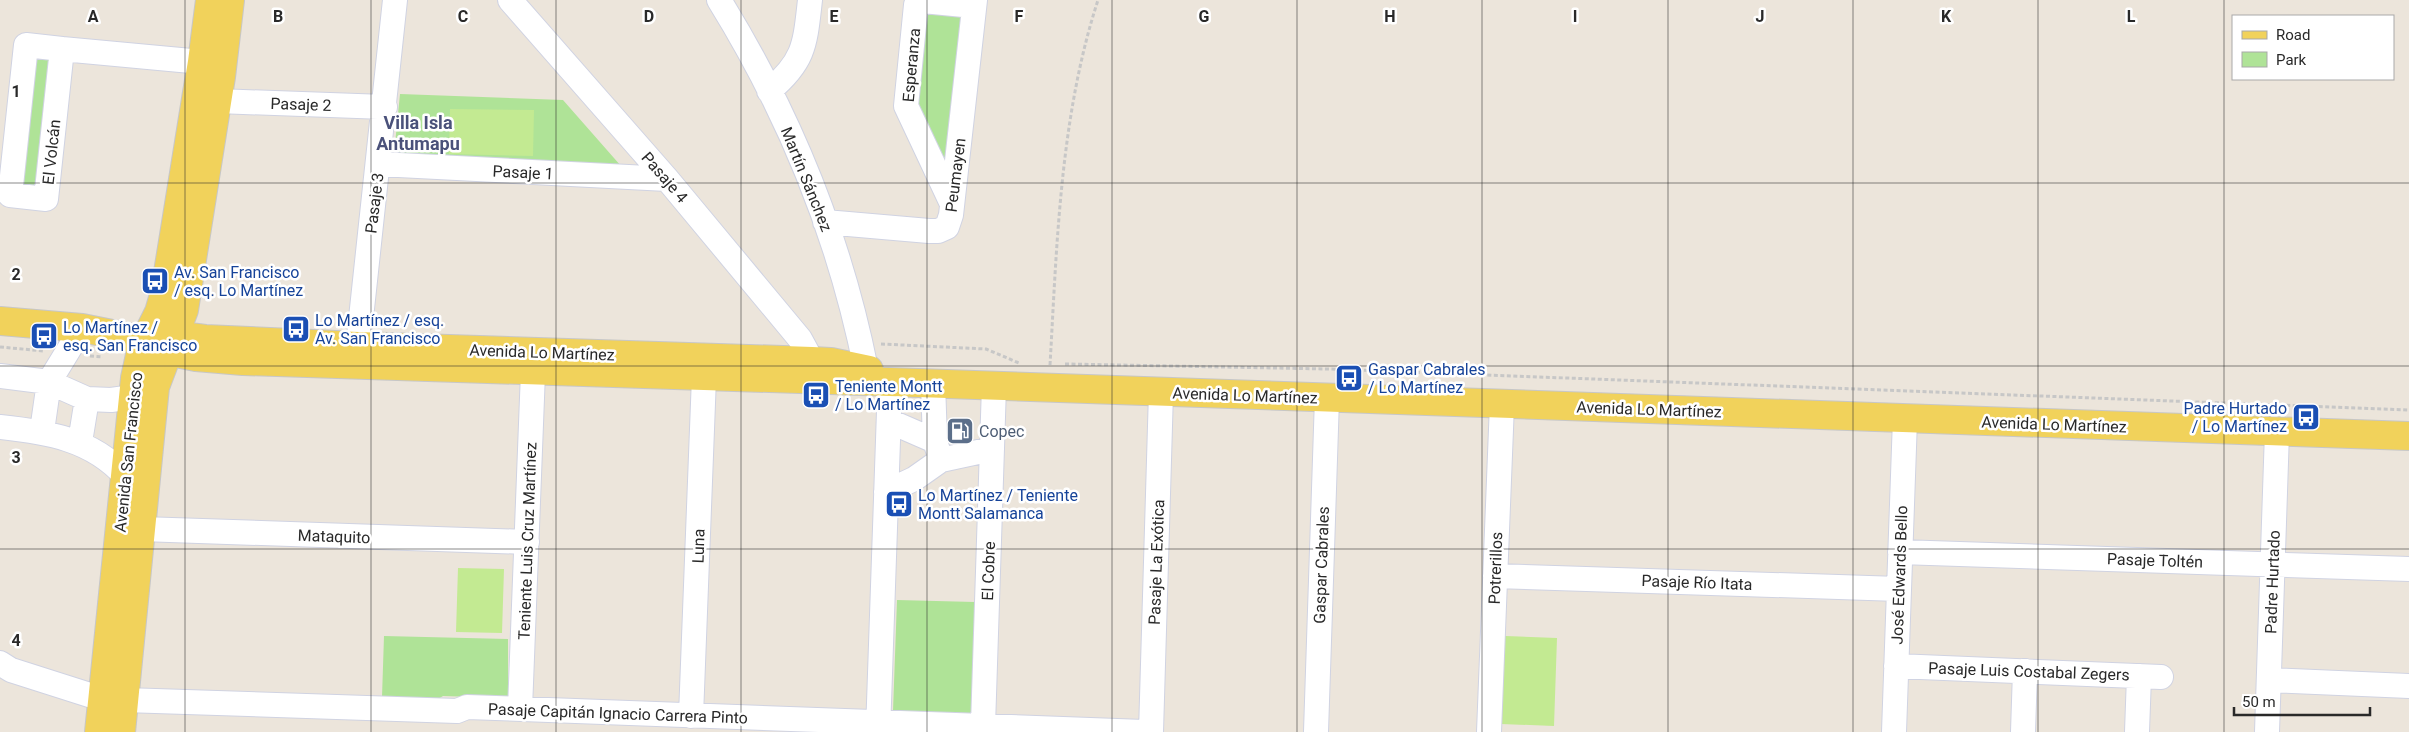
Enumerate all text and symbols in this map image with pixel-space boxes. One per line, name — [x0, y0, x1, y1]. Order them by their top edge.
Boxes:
text: A — [88, 7, 99, 26]
text: B — [273, 7, 283, 26]
text: C — [458, 7, 468, 26]
text: D — [644, 7, 654, 26]
text: E — [830, 7, 839, 26]
text: F — [1015, 7, 1024, 26]
text: G — [1199, 7, 1210, 26]
text: H — [1384, 7, 1396, 26]
text: I — [1573, 7, 1577, 26]
text: J — [1756, 7, 1764, 26]
text: K — [1941, 7, 1952, 26]
text: L — [2127, 7, 2136, 26]
legend — [2232, 15, 2394, 80]
text: Road — [2276, 26, 2310, 44]
street label: Esperanza — [899, 27, 924, 103]
text: Park — [2276, 51, 2307, 69]
text: 1 — [11, 82, 21, 101]
street label: Pasaje 2 — [270, 94, 332, 115]
district label: Villa Isla Antumapu — [376, 112, 460, 154]
street label: El Volcán — [39, 118, 64, 186]
street label: Martín Sánchez — [777, 124, 836, 234]
street label: Peumayen — [942, 137, 969, 213]
street label: Pasaje 4 — [637, 148, 692, 207]
street label: Pasaje 1 — [492, 161, 554, 184]
street label: Pasaje 3 — [361, 172, 388, 234]
place label: Av. San Francisco / esq. Lo Martínez — [174, 263, 303, 300]
text: 2 — [11, 265, 21, 284]
bus stop icon: Av. San Francisco / esq. Lo Martínez — [140, 266, 170, 296]
place label: Lo Martínez / esq. Av. San Francisco — [315, 311, 444, 348]
bus stop icon: Lo Martínez / esq. Av. San Francisco — [281, 314, 311, 344]
place label: Lo Martínez / esq. San Francisco — [63, 318, 197, 355]
bus stop icon: Lo Martínez / esq. San Francisco — [29, 321, 59, 351]
street label: Avenida Lo Martínez — [469, 340, 615, 365]
place label: Gaspar Cabrales / Lo Martínez — [1368, 360, 1485, 397]
bus stop icon: Gaspar Cabrales / Lo Martínez — [1334, 363, 1364, 393]
street label: Avenida San Francisco — [111, 371, 146, 533]
place label: Teniente Montt / Lo Martínez — [835, 377, 942, 414]
bus stop icon: Teniente Montt / Lo Martínez — [801, 380, 831, 410]
street label: Avenida Lo Martínez — [1172, 383, 1318, 408]
street label: Avenida Lo Martínez — [1576, 397, 1722, 422]
place label: Padre Hurtado / Lo Martínez — [2183, 399, 2287, 436]
bus stop icon: Padre Hurtado / Lo Martínez — [2291, 402, 2321, 432]
street label: Avenida Lo Martínez — [1981, 412, 2127, 437]
fuel station icon: Copec — [945, 416, 975, 446]
place label: Copec — [979, 422, 1024, 441]
street label: Teniente Luis Cruz Martínez — [515, 442, 540, 640]
text: 3 — [11, 448, 21, 467]
place label: Lo Martínez / Teniente Montt Salamanca — [918, 486, 1078, 523]
bus stop icon: Lo Martínez / Teniente Montt Salamanca — [884, 489, 914, 519]
street label: Pasaje La Exótica — [1145, 499, 1168, 625]
street label: José Edwards Bello — [1888, 505, 1911, 645]
street label: Gaspar Cabrales — [1310, 506, 1333, 624]
street label: Mataquito — [297, 526, 371, 547]
street label: Luna — [688, 528, 709, 564]
street label: Padre Hurtado — [2261, 530, 2284, 634]
street label: Potrerillos — [1485, 531, 1506, 605]
street label: El Cobre — [978, 541, 999, 601]
street label: Pasaje Toltén — [2107, 549, 2203, 572]
street label: Pasaje Río Itata — [1641, 571, 1753, 594]
text: 4 — [11, 631, 21, 650]
street label: Pasaje Luis Costabal Zegers — [1928, 658, 2130, 685]
scale bar — [2234, 684, 2370, 716]
text: 50 m — [2242, 693, 2276, 711]
street label: Pasaje Capitán Ignacio Carrera Pinto — [488, 699, 748, 728]

